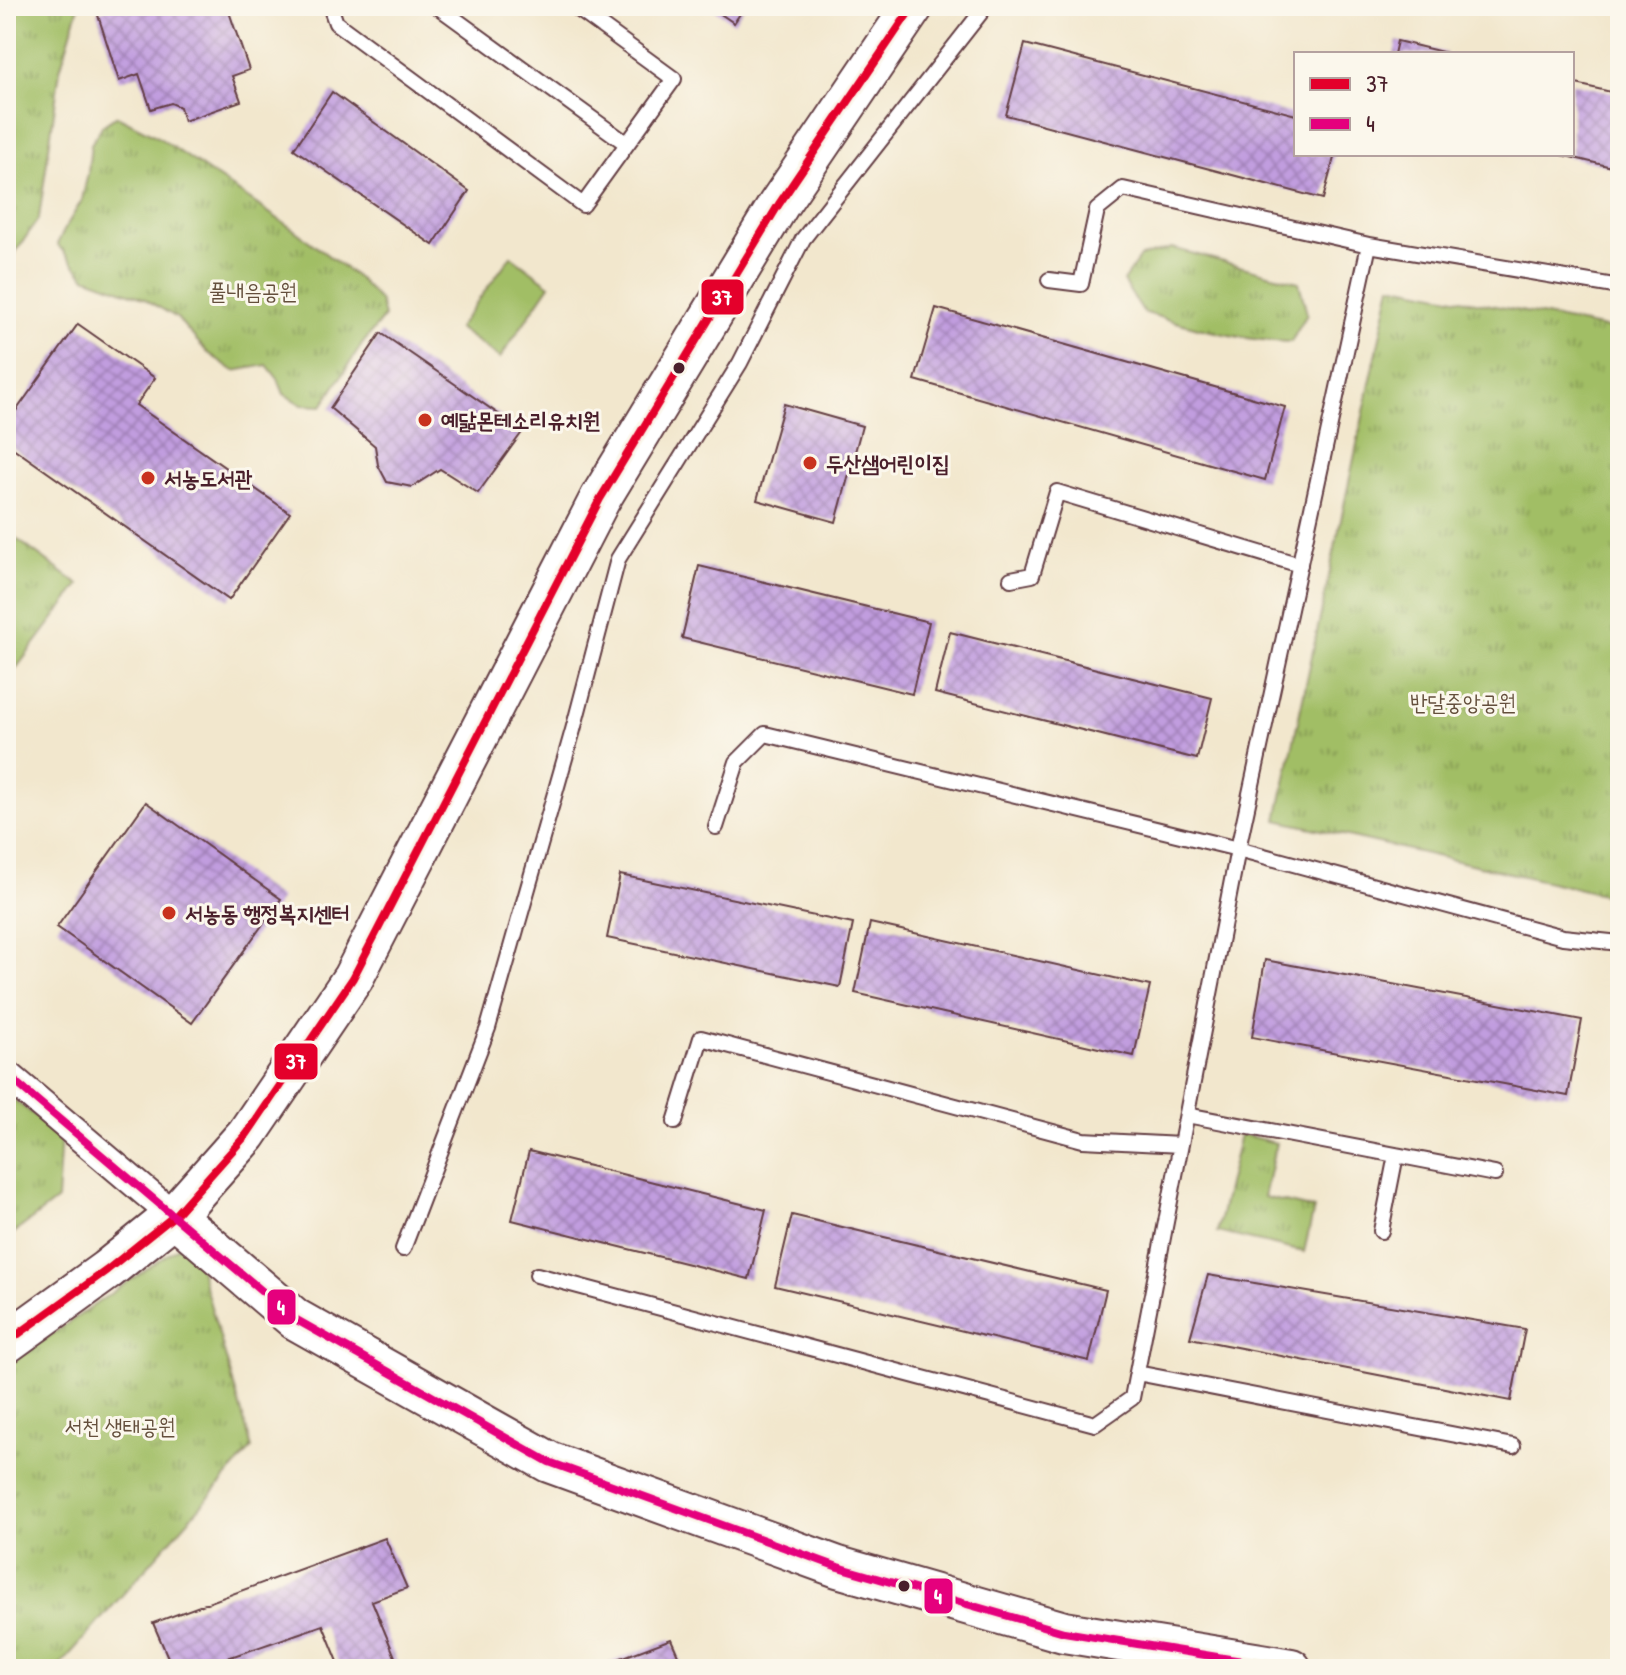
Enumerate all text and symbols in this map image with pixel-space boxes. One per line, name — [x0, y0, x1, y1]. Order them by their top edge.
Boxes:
legend — [1294, 52, 1574, 156]
text: 37 — [1366, 67, 1389, 99]
text: 4 — [1366, 107, 1375, 139]
park label: 풀내음공원 — [209, 276, 297, 306]
line badge: 37 — [700, 278, 745, 316]
text: 37 — [712, 282, 732, 312]
unlabelled marker — [671, 360, 687, 376]
place label: 예닮몬테소리유치원 — [441, 405, 600, 435]
marker: 예닮몬테소리유치원 — [416, 411, 434, 429]
place label: 두산샘어린이집 — [826, 448, 950, 478]
marker: 두산샘어린이집 — [801, 454, 819, 472]
place label: 서농도서관 — [164, 463, 253, 493]
marker: 서농도서관 — [139, 469, 157, 487]
park label: 반달중앙공원 — [1410, 687, 1516, 717]
place label: 서농동 행정복지센터 — [185, 898, 349, 928]
marker: 서농동 행정복지센터 — [160, 904, 178, 922]
line badge: 37 — [273, 1042, 319, 1081]
text: 37 — [286, 1046, 306, 1076]
line badge: 4 — [266, 1288, 297, 1326]
text: 4 — [277, 1292, 285, 1322]
park label: 서천 생태공원 — [64, 1411, 176, 1441]
line badge: 4 — [923, 1577, 954, 1615]
unlabelled marker — [896, 1578, 912, 1594]
text: 4 — [934, 1581, 942, 1611]

